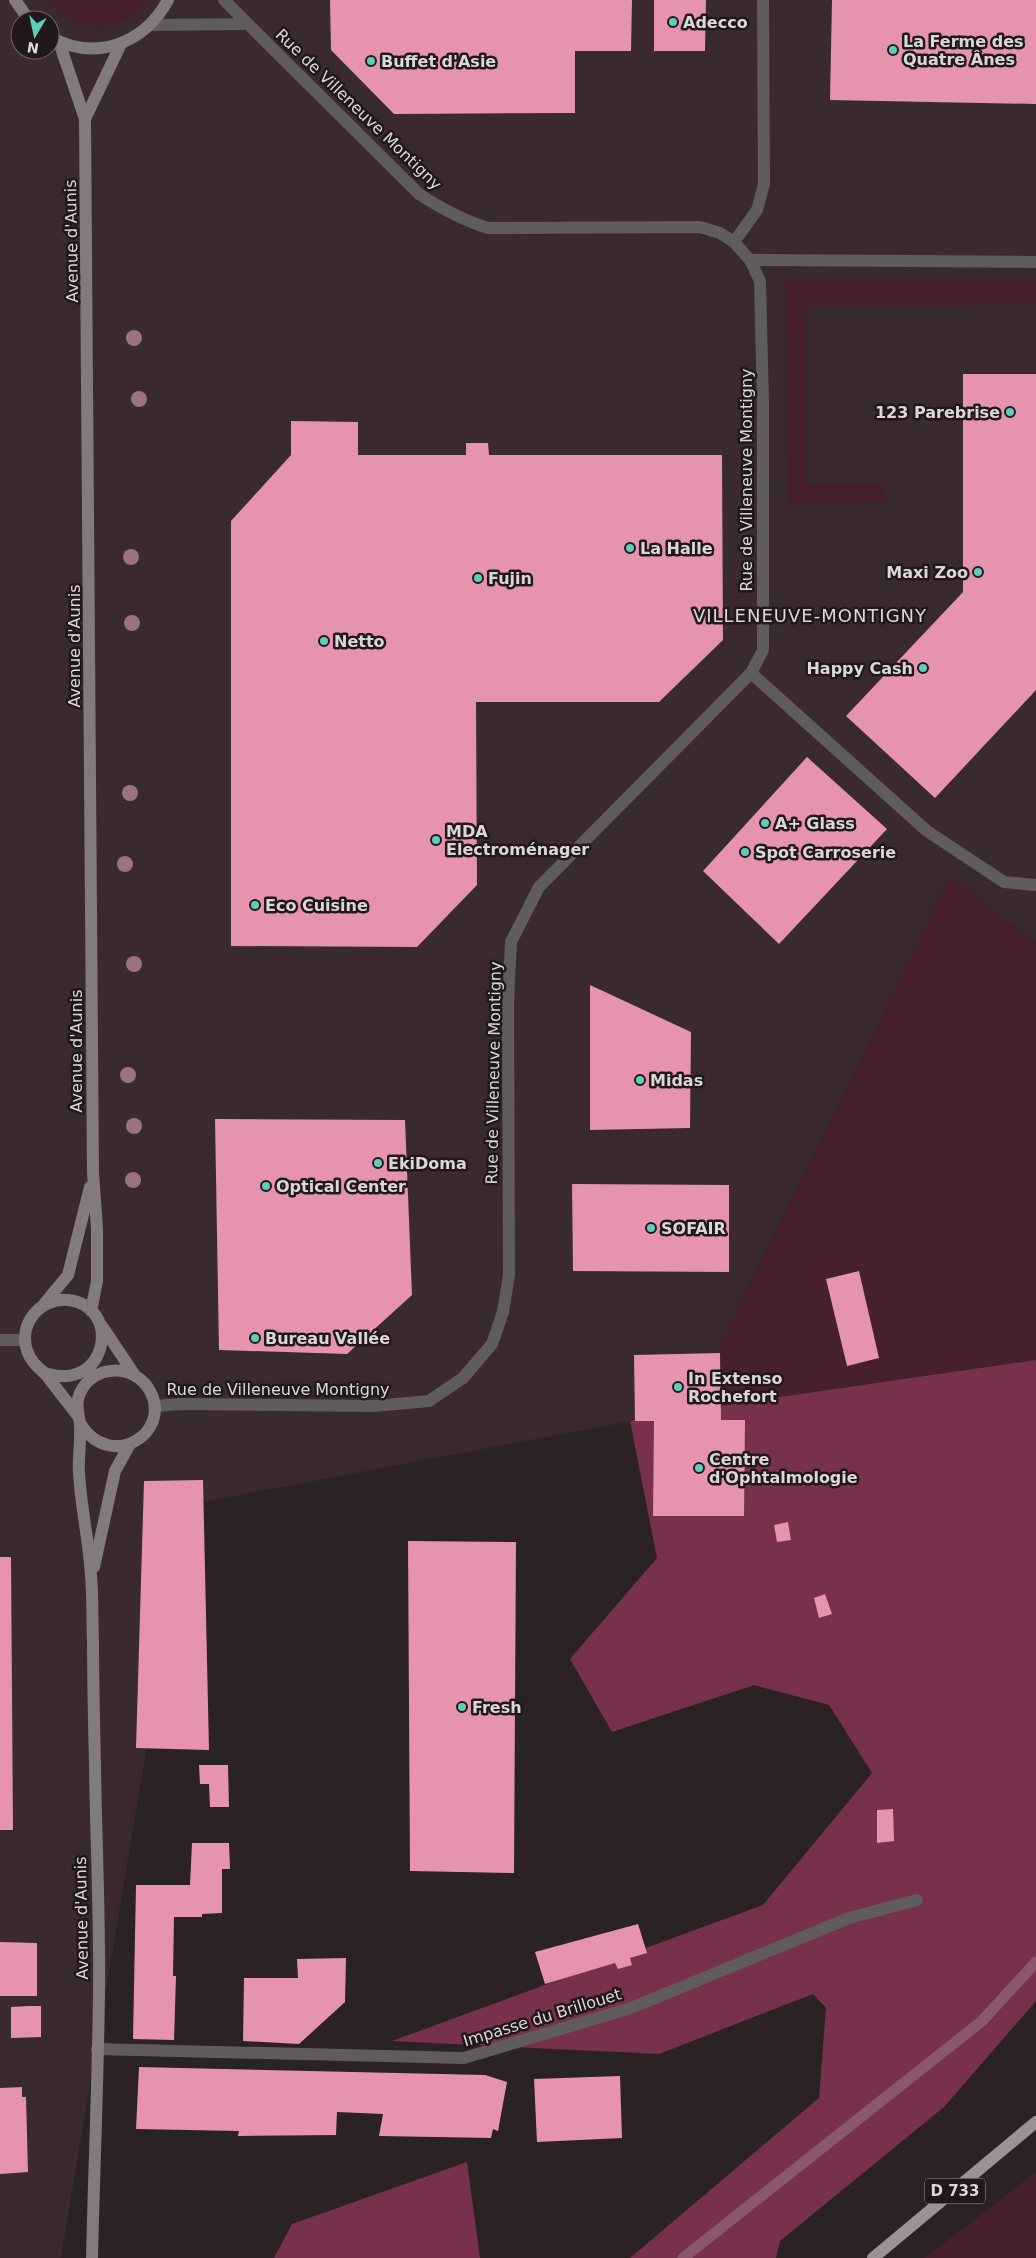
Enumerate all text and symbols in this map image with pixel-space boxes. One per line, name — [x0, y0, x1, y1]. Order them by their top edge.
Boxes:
north arrow — [10, 10, 60, 60]
place label: Adecco — [683, 13, 748, 32]
marker: Adecco — [667, 16, 679, 28]
street label: Rue de Villeneuve Montigny — [272, 25, 445, 194]
place label: La Ferme des Quatre Ânes — [903, 32, 1024, 69]
text: N — [26, 39, 40, 57]
marker: La Ferme des Quatre Ânes — [887, 44, 899, 56]
place label: Buffet d'Asie — [381, 52, 496, 71]
marker: Buffet d'Asie — [365, 55, 377, 67]
street label: Avenue d'Aunis — [61, 179, 82, 303]
street label: Rue de Villeneuve Montigny — [737, 368, 756, 592]
place label: 123 Parebrise — [875, 403, 1000, 422]
marker: 123 Parebrise — [1004, 406, 1016, 418]
place label: La Halle — [640, 539, 713, 558]
marker: La Halle — [624, 542, 636, 554]
place label: Maxi Zoo — [886, 563, 968, 582]
marker: Maxi Zoo — [972, 566, 984, 578]
place label: Fujin — [488, 569, 532, 588]
marker: Fujin — [472, 572, 484, 584]
street label: Avenue d'Aunis — [65, 584, 84, 708]
district label: VILLENEUVE-MONTIGNY — [693, 605, 927, 626]
place label: Netto — [334, 632, 385, 651]
marker: Netto — [318, 635, 330, 647]
place label: Happy Cash — [806, 659, 913, 678]
marker: Happy Cash — [917, 662, 929, 674]
place label: A+ Glass — [775, 814, 855, 833]
marker: A+ Glass — [759, 817, 771, 829]
place label: MDA Electroménager — [446, 822, 589, 859]
marker: MDA Electroménager — [430, 834, 442, 846]
place label: Spot Carroserie — [755, 843, 896, 862]
marker: Spot Carroserie — [739, 846, 751, 858]
place label: Eco Cuisine — [265, 896, 368, 915]
marker: Eco Cuisine — [249, 899, 261, 911]
street label: Rue de Villeneuve Montigny — [482, 961, 505, 1185]
street label: Avenue d'Aunis — [67, 989, 86, 1113]
place label: Midas — [650, 1071, 703, 1090]
marker: Midas — [634, 1074, 646, 1086]
place label: EkiDoma — [388, 1154, 467, 1173]
marker: EkiDoma — [372, 1157, 384, 1169]
place label: Optical Center — [276, 1177, 406, 1196]
marker: Optical Center — [260, 1180, 272, 1192]
place label: SOFAIR — [661, 1219, 726, 1238]
marker: SOFAIR — [645, 1222, 657, 1234]
place label: Bureau Vallée — [265, 1329, 390, 1348]
marker: Bureau Vallée — [249, 1332, 261, 1344]
place label: In Extenso Rochefort — [688, 1369, 783, 1406]
street label: Rue de Villeneuve Montigny — [166, 1380, 390, 1399]
marker: In Extenso Rochefort — [672, 1381, 684, 1393]
place label: Centre d'Ophtalmologie — [709, 1450, 858, 1487]
marker: Centre d'Ophtalmologie — [693, 1462, 705, 1474]
place label: Fresh — [472, 1698, 522, 1717]
marker: Fresh — [456, 1701, 468, 1713]
street label: Avenue d'Aunis — [71, 1856, 92, 1980]
street label: Impasse du Brillouet — [461, 1984, 623, 2051]
road number: D 733 — [925, 2178, 985, 2204]

